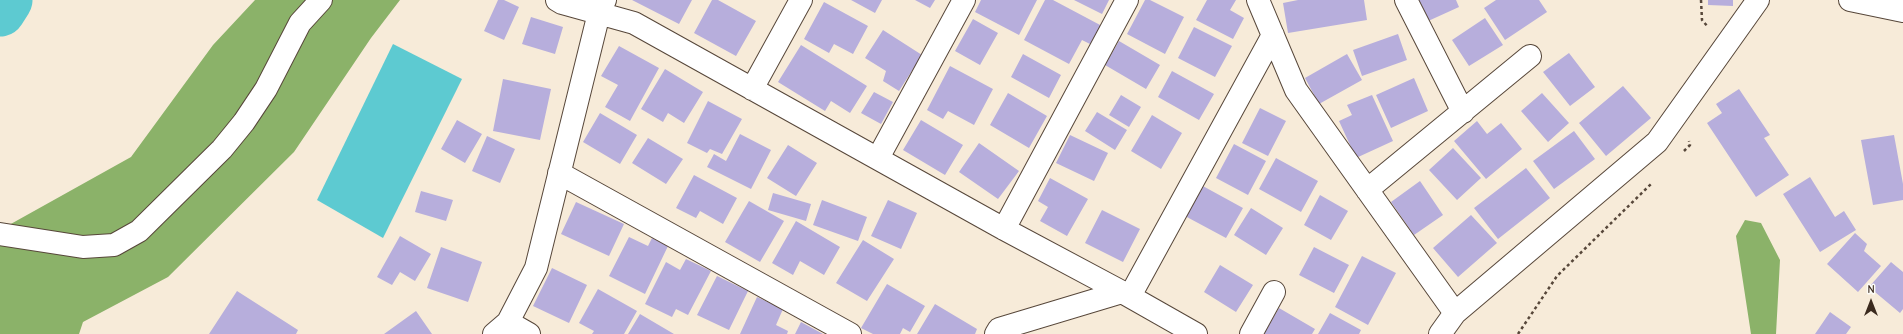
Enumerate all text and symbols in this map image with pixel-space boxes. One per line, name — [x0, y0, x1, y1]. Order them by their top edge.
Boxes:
north arrow — [1851, 282, 1891, 322]
text: N — [1867, 283, 1875, 296]

